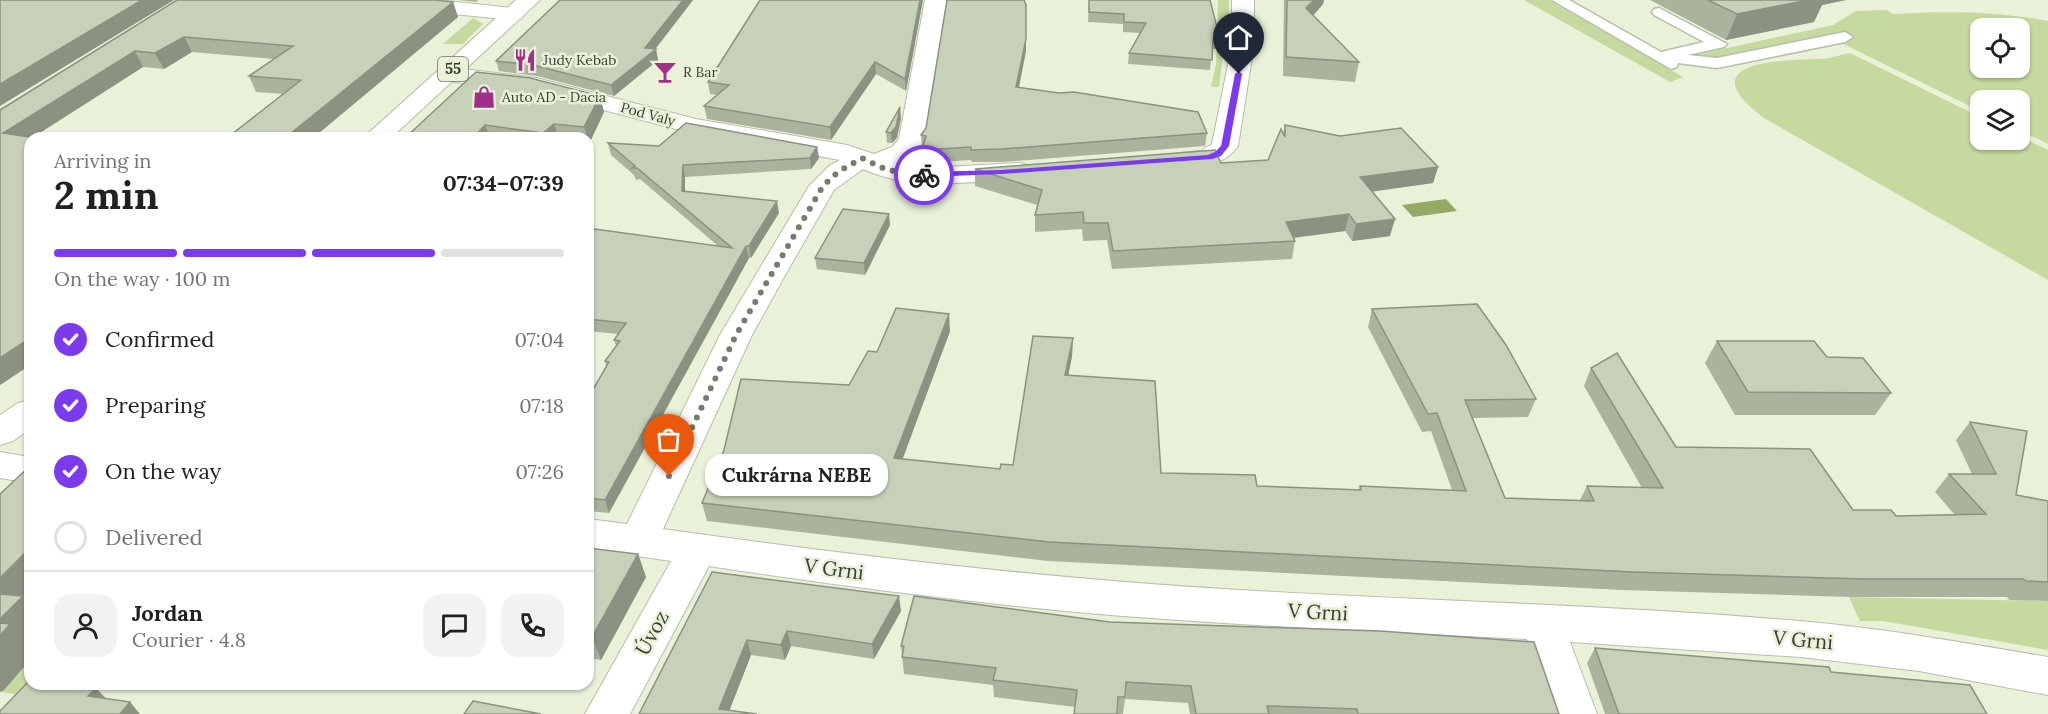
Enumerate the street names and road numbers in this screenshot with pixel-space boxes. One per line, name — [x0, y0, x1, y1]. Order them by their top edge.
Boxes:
road number: 55 — [438, 57, 468, 81]
street label: Pod Valy — [619, 98, 678, 130]
street label: V Grni — [802, 552, 865, 585]
street label: V Grni — [1286, 597, 1349, 626]
street label: Úvoz — [629, 606, 674, 659]
street label: V Grni — [1771, 624, 1834, 655]

